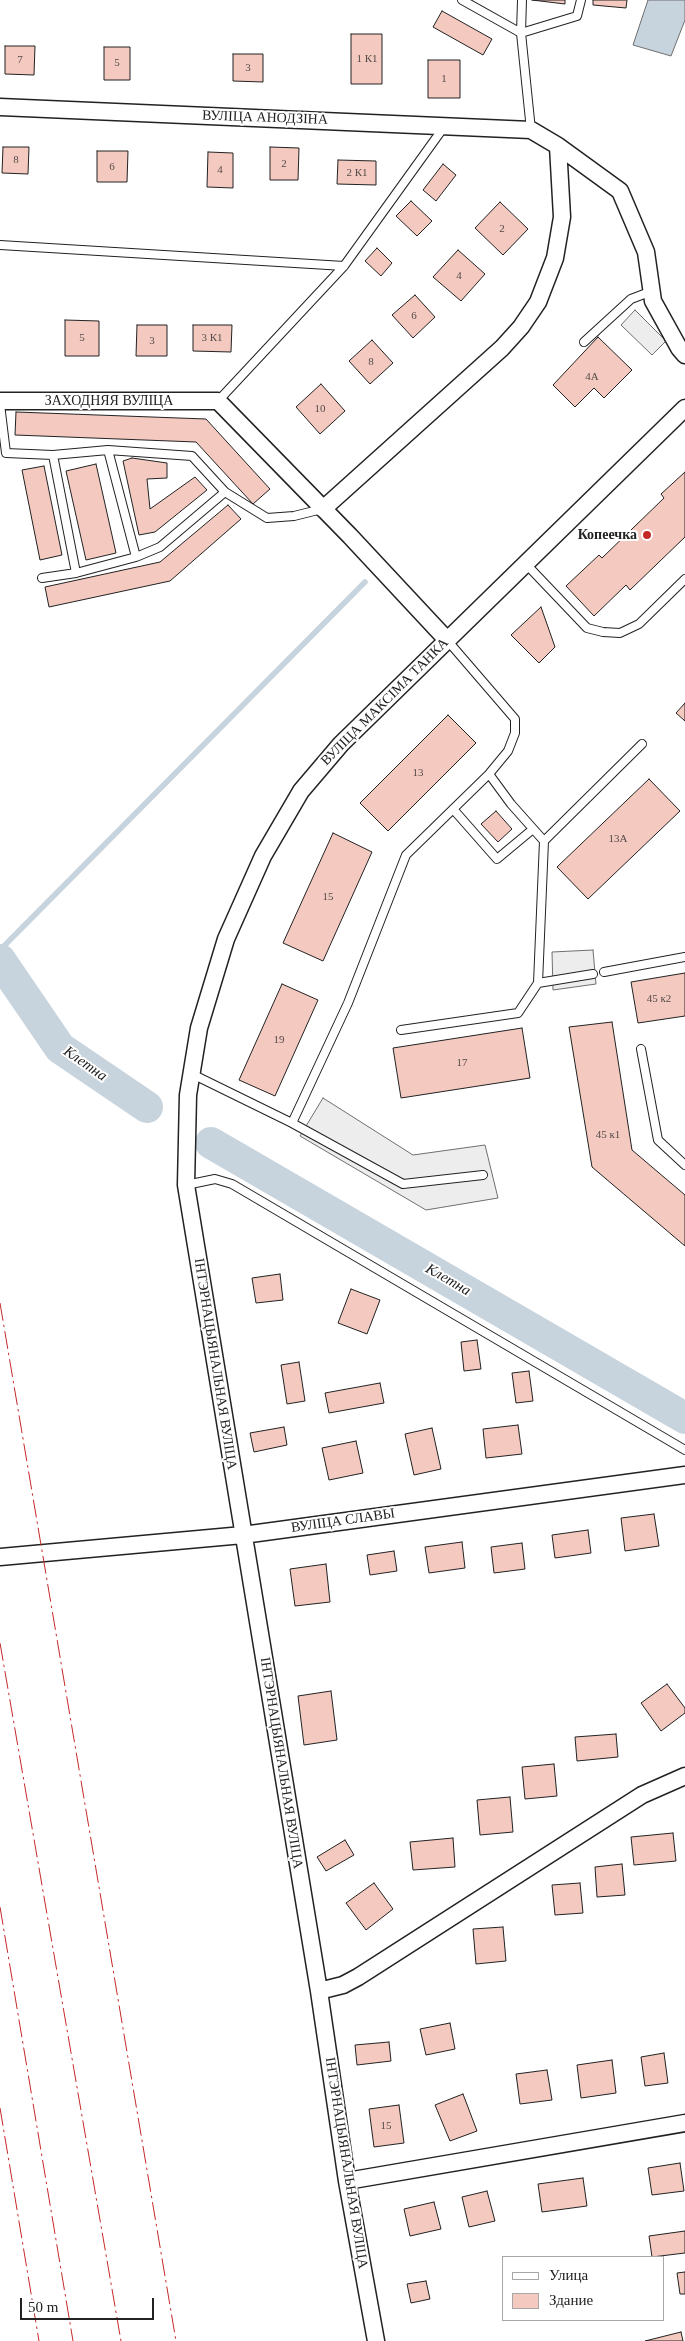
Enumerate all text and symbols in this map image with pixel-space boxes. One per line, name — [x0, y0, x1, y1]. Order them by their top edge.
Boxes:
house number: 1 К1 — [356, 52, 378, 66]
house number: 7 — [17, 53, 23, 67]
house number: 5 — [114, 56, 120, 70]
house number: 3 — [245, 61, 251, 75]
house number: 1 — [441, 72, 447, 86]
street label: ВУЛІЦА АНОДЗІНА — [202, 107, 328, 129]
house number: 8 — [13, 153, 19, 167]
house number: 2 — [281, 157, 287, 171]
house number: 6 — [109, 160, 115, 174]
house number: 4 — [217, 163, 223, 177]
house number: 2 К1 — [346, 166, 368, 180]
house number: 2 — [499, 222, 505, 236]
house number: 4 — [456, 269, 462, 283]
house number: 6 — [411, 309, 417, 323]
house number: 5 — [79, 331, 85, 345]
house number: 3 К1 — [201, 331, 223, 345]
house number: 3 — [149, 334, 155, 348]
house number: 8 — [368, 355, 374, 369]
house number: 4А — [585, 370, 599, 384]
street label: ЗАХОДНЯЯ ВУЛІЦА — [45, 393, 173, 409]
house number: 10 — [314, 402, 326, 416]
place label: Копеечка — [578, 527, 637, 543]
marker: Копеечка — [641, 529, 653, 541]
street label: ВУЛІЦА МАКСІМА ТАНКА — [318, 635, 452, 769]
house number: 13 — [412, 766, 423, 780]
house number: 13А — [609, 832, 627, 846]
house number: 15 — [322, 890, 333, 904]
house number: 45 к2 — [647, 992, 671, 1006]
house number: 19 — [274, 1033, 284, 1047]
water label: Клетна — [60, 1043, 110, 1085]
house number: 17 — [457, 1056, 468, 1070]
house number: 45 к1 — [596, 1128, 620, 1142]
street label: ІНТЭРНАЦЫЯНАЛЬНАЯ ВУЛІЦА — [190, 1257, 240, 1471]
water label: Клетна — [422, 1260, 474, 1300]
street label: ВУЛІЦА СЛАВЫ — [290, 1505, 396, 1537]
street label: ІНТЭРНАЦЫЯНАЛЬНАЯ ВУЛІЦА — [256, 1656, 306, 1870]
street label: ІНТЭРНАЦЫЯНАЛЬНАЯ ВУЛІЦА — [321, 2056, 371, 2270]
house number: 15 — [381, 2119, 392, 2133]
legend — [502, 2256, 665, 2321]
text: Улица — [549, 2267, 588, 2283]
scale bar — [22, 2288, 156, 2320]
text: Здание — [549, 2292, 593, 2308]
text: 50 m — [28, 2299, 58, 2315]

